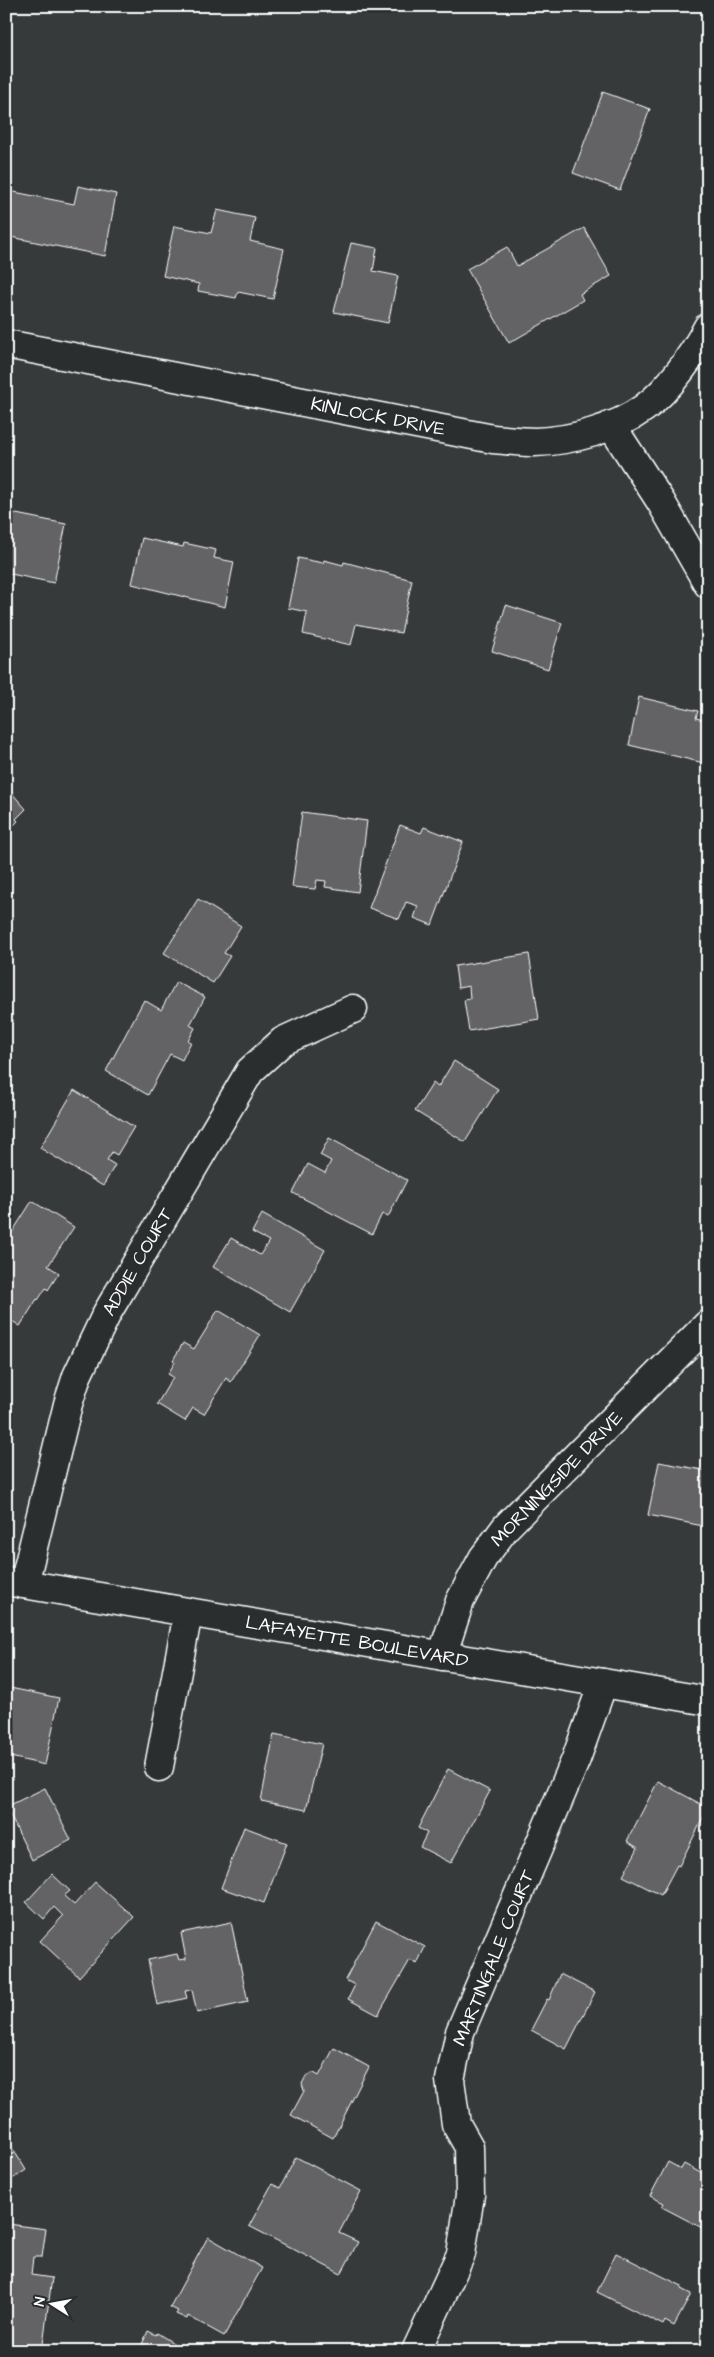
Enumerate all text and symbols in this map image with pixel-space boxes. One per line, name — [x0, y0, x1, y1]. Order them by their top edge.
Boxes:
street label: KINLOCK DRIVE — [308, 391, 448, 443]
street label: ADDIE COURT — [96, 1203, 180, 1321]
street label: MORNINGSIDE DRIVE — [485, 1405, 629, 1553]
street label: LAFAYETTE BOULEVARD — [243, 1609, 471, 1675]
street label: MARTINGALE COURT — [446, 1866, 542, 2050]
north arrow — [28, 2280, 78, 2330]
text: N — [30, 2295, 51, 2308]

